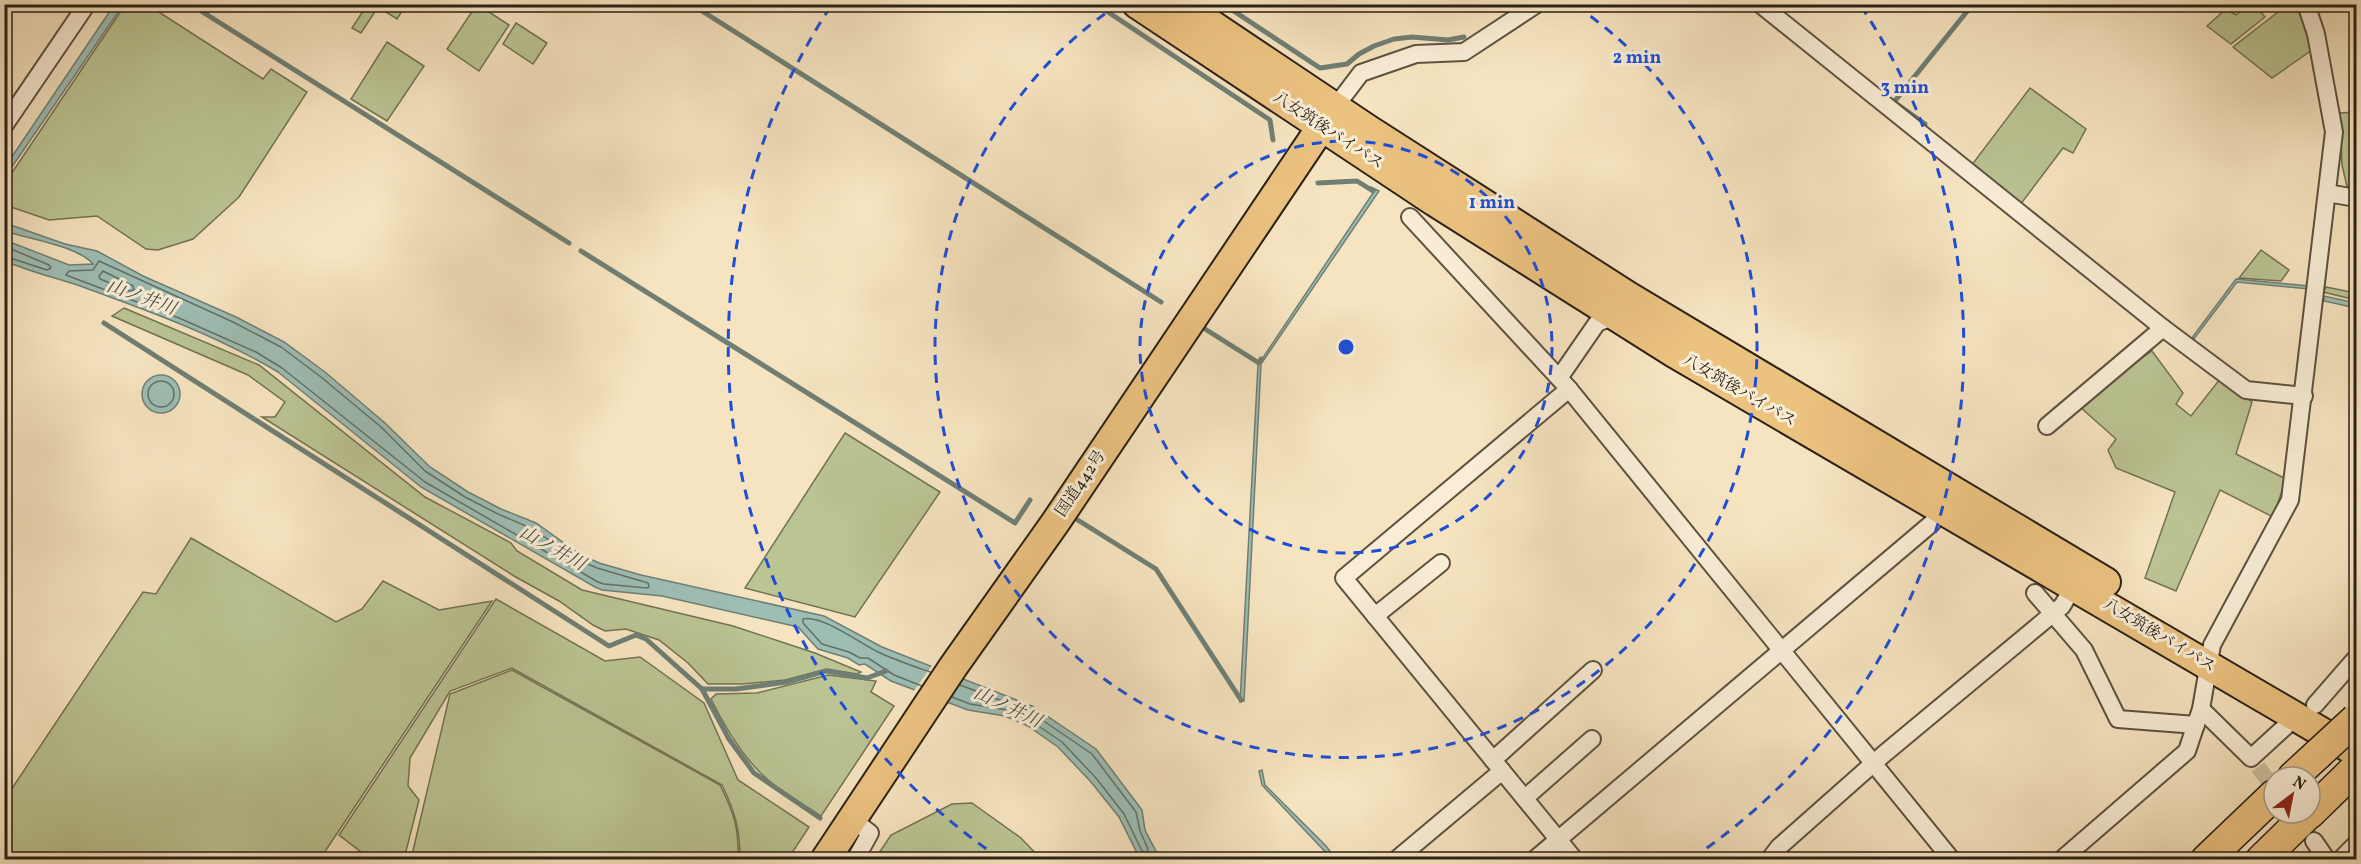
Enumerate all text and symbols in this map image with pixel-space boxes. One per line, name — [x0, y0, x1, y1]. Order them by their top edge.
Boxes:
text: 2 min — [1613, 46, 1661, 71]
text: 3 min — [1881, 76, 1929, 101]
street label: 八女筑後バイパス — [1268, 87, 1388, 175]
text: 1 min — [1469, 191, 1515, 216]
water label: 山ノ井川 — [103, 274, 181, 323]
centre of rings — [1336, 337, 1356, 357]
street label: 八女筑後バイパス — [1678, 350, 1800, 432]
street label: 国道442号 — [1051, 446, 1111, 522]
water label: 山ノ井川 — [514, 521, 591, 578]
street label: 八女筑後バイパス — [2099, 594, 2219, 678]
water label: 山ノ井川 — [969, 681, 1047, 735]
north arrow — [2262, 765, 2322, 825]
text: N — [2288, 772, 2310, 797]

